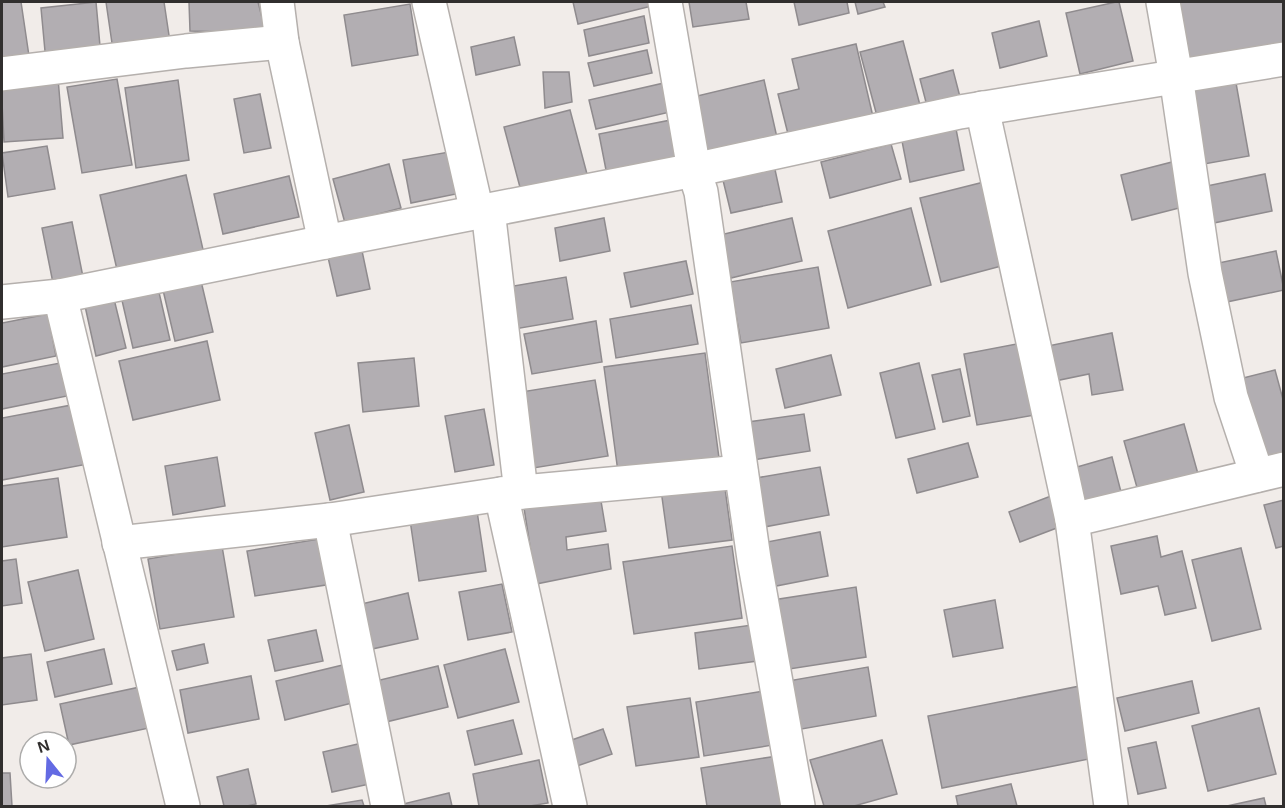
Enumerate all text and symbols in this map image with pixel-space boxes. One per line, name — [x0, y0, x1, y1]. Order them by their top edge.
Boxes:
north arrow — [18, 730, 78, 790]
text: N — [35, 736, 52, 756]

